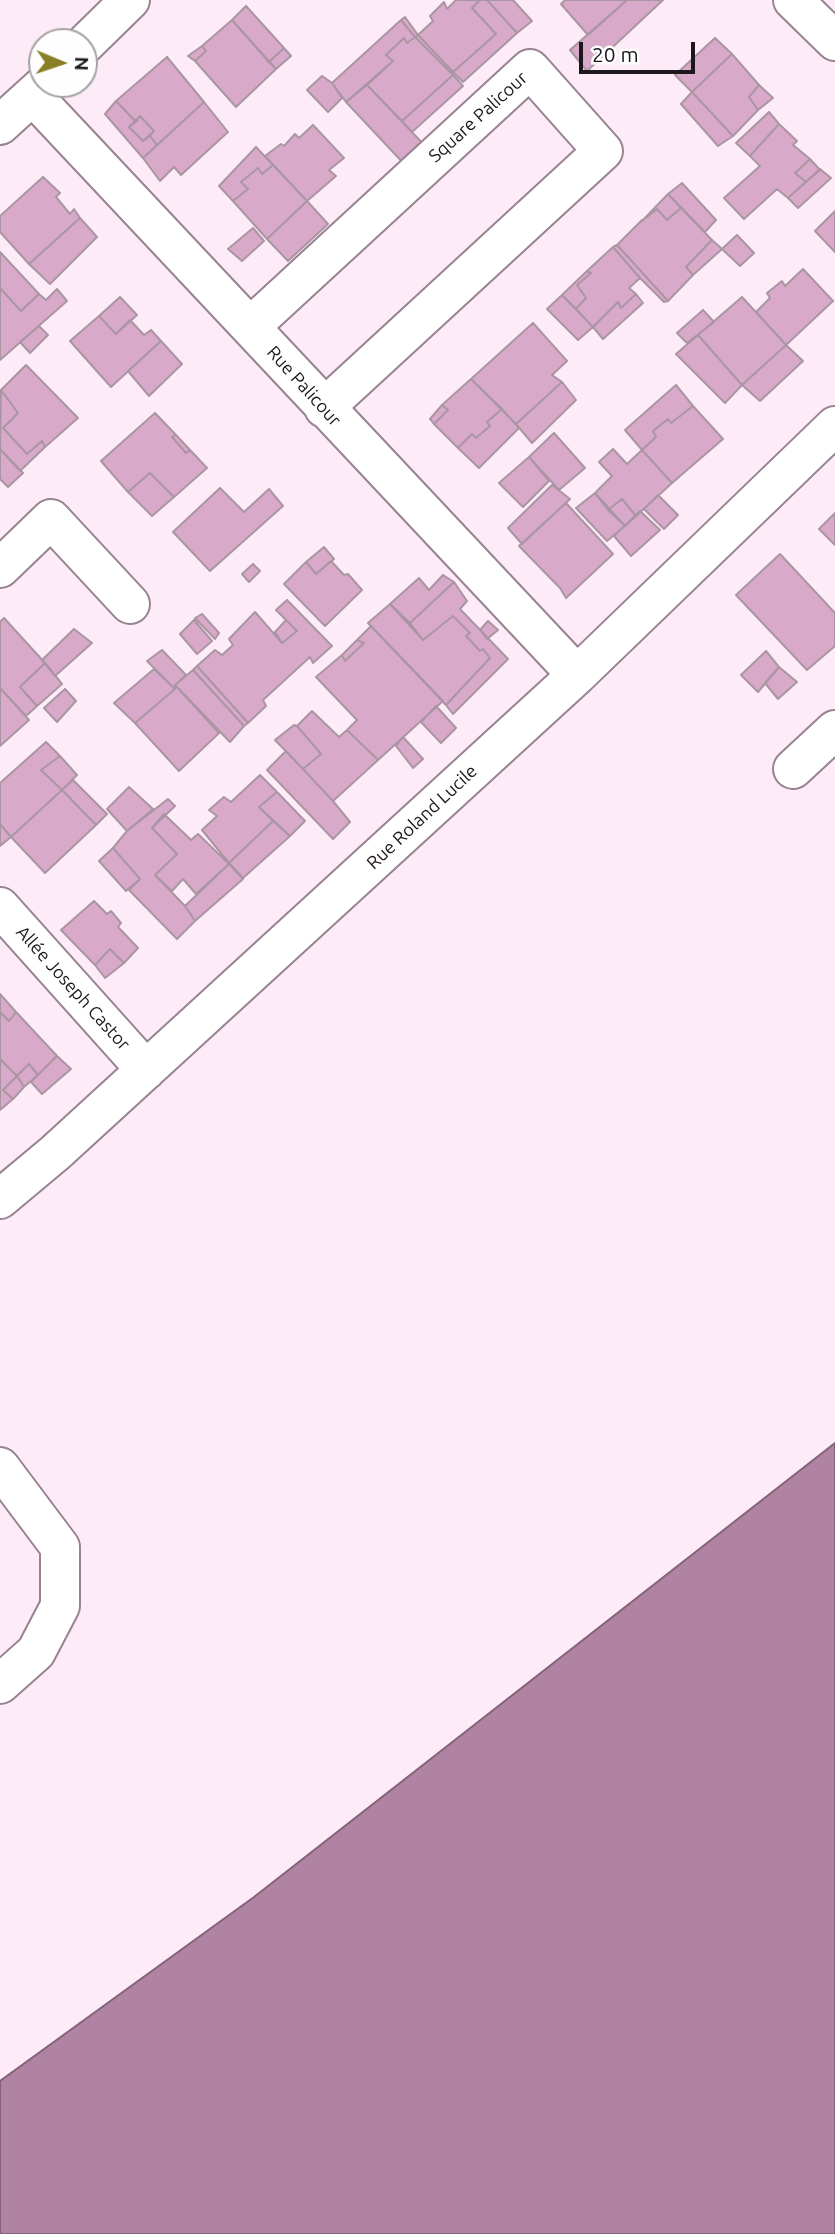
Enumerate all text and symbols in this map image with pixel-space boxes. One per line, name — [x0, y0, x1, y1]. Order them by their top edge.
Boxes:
north arrow — [28, 28, 98, 98]
scale bar — [583, 28, 698, 72]
text: 20 m — [592, 42, 639, 66]
text: N — [71, 56, 93, 71]
street label: Square Palicour — [424, 67, 532, 167]
street label: Rue Palicour — [262, 341, 346, 431]
street label: Rue Roland Lucile — [362, 760, 482, 874]
street label: Allée Joseph Castor — [12, 921, 134, 1055]

